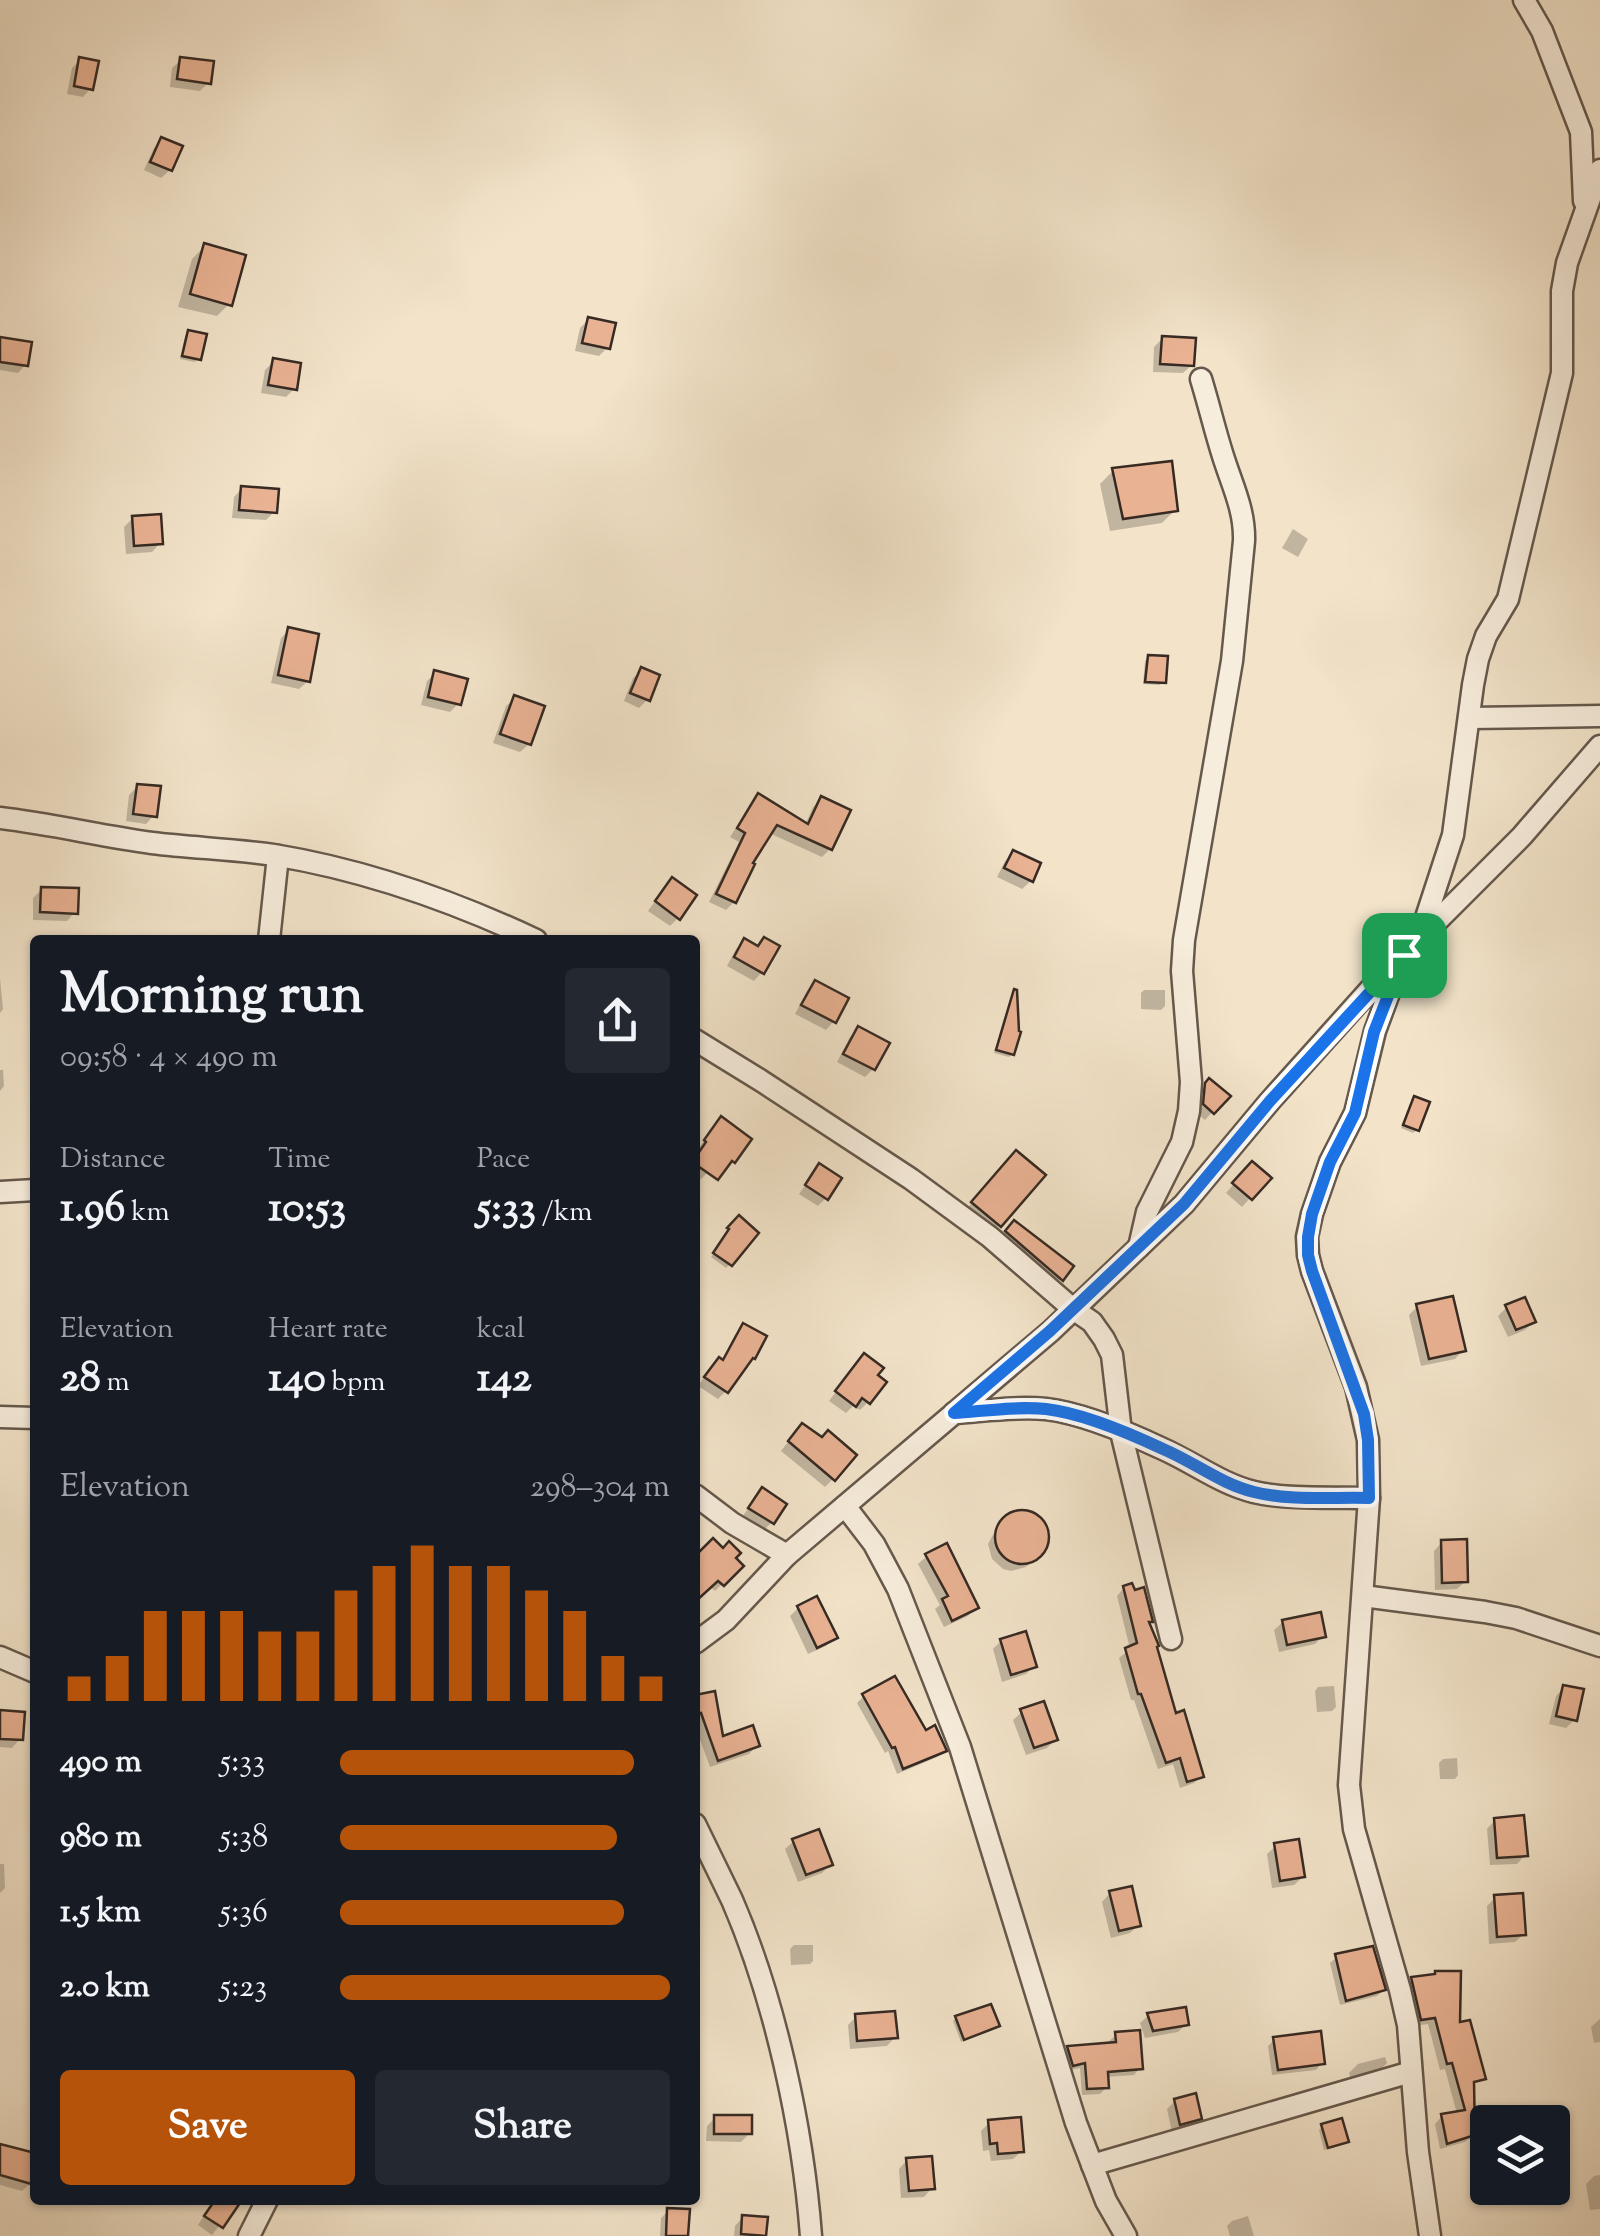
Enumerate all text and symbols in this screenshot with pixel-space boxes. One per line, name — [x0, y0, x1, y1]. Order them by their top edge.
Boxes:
pin — [1362, 913, 1447, 998]
icon: arrive — [1377, 928, 1432, 983]
text: Morning run — [60, 958, 364, 1037]
button: share — [565, 968, 670, 1073]
text: 09:58 · 4 × 490 m — [60, 1035, 278, 1081]
text: Distance — [60, 1140, 166, 1180]
text: Time — [268, 1140, 331, 1180]
text: Pace — [477, 1140, 530, 1180]
text: 1.96 — [60, 1180, 125, 1240]
text: 10:53 — [268, 1180, 346, 1240]
text: 5:33 — [477, 1180, 536, 1240]
text: km — [125, 1193, 170, 1233]
text: /km — [536, 1193, 592, 1233]
text: Elevation — [60, 1310, 174, 1350]
text: Heart rate — [268, 1310, 388, 1350]
text: kcal — [477, 1310, 525, 1350]
text: 28 — [60, 1350, 101, 1410]
text: 140 — [268, 1350, 326, 1410]
text: 142 — [477, 1350, 532, 1410]
text: m — [101, 1363, 130, 1403]
text: bpm — [326, 1363, 385, 1403]
text: Elevation — [60, 1465, 190, 1511]
text: 298–304 m — [530, 1465, 670, 1511]
text: 490 m — [60, 1740, 142, 1786]
text: 5:33 — [220, 1740, 265, 1786]
text: 980 m — [60, 1815, 142, 1861]
text: 5:38 — [220, 1815, 268, 1861]
text: 1.5 km — [60, 1890, 141, 1936]
text: 5:36 — [220, 1890, 268, 1936]
text: 2.0 km — [60, 1965, 150, 2011]
text: 5:23 — [220, 1965, 267, 2011]
button: Save — [60, 2070, 355, 2185]
button: Share — [375, 2070, 670, 2185]
map controls — [1470, 2105, 1570, 2205]
button: layers — [1470, 2105, 1570, 2205]

